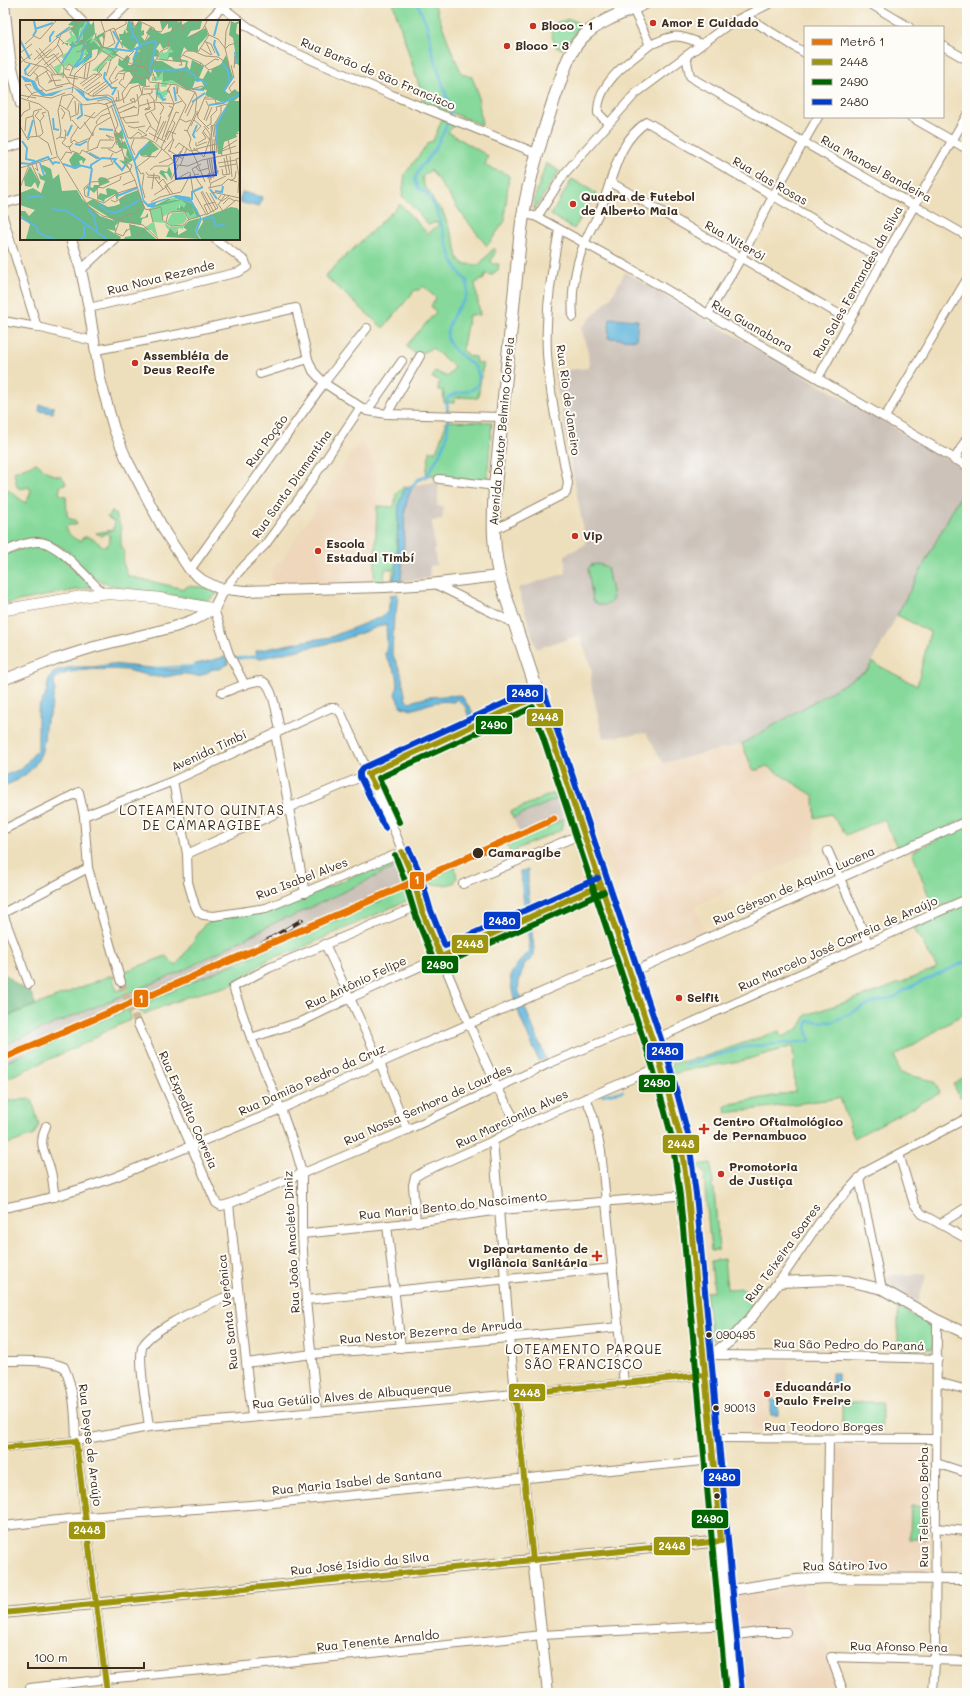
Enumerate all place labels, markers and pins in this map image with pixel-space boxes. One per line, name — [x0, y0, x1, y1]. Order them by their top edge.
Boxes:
place label: Amor E Cuidado — [661, 14, 758, 30]
place label: Bloco - 1 — [541, 17, 593, 33]
marker: Amor E Cuidado — [648, 18, 658, 28]
marker: Bloco - 1 — [528, 21, 538, 31]
place label: Bloco - 3 — [515, 37, 569, 53]
marker: Bloco - 3 — [502, 41, 512, 51]
place label: Quadra de Futebol de Alberto Maia — [581, 188, 695, 218]
marker: Quadra de Futebol de Alberto Maia — [568, 199, 578, 209]
place label: Assembléia de Deus Recife — [143, 347, 229, 377]
marker: Assembléia de Deus Recife — [130, 358, 140, 368]
place label: Vip — [583, 527, 603, 543]
marker: Vip — [570, 531, 580, 541]
place label: Escola Estadual Timbí — [326, 535, 414, 565]
marker: Escola Estadual Timbí — [313, 546, 323, 556]
place label: Camaragibe — [488, 844, 561, 860]
marker: Camaragibe — [471, 846, 485, 860]
place label: Selfit — [687, 989, 719, 1005]
marker: Selfit — [674, 993, 684, 1003]
place label: Centro Oftalmológico de Pernambuco — [713, 1113, 843, 1143]
marker: Centro Oftalmológico de Pernambuco — [698, 1123, 710, 1135]
place label: Promotoria de Justiça — [729, 1158, 798, 1188]
marker: Promotoria de Justiça — [716, 1169, 726, 1179]
place label: Departamento de Vigilância Sanitária — [468, 1240, 588, 1270]
marker: Departamento de Vigilância Sanitária — [591, 1250, 603, 1262]
place label: 090495 — [716, 1327, 755, 1342]
marker: 090495 — [704, 1330, 714, 1340]
place label: Educandário Paulo Freire — [775, 1378, 851, 1408]
marker: Educandário Paulo Freire — [762, 1389, 772, 1399]
place label: 90013 — [724, 1400, 756, 1415]
marker: 90013 — [711, 1403, 721, 1413]
unlabelled marker — [712, 1491, 722, 1501]

